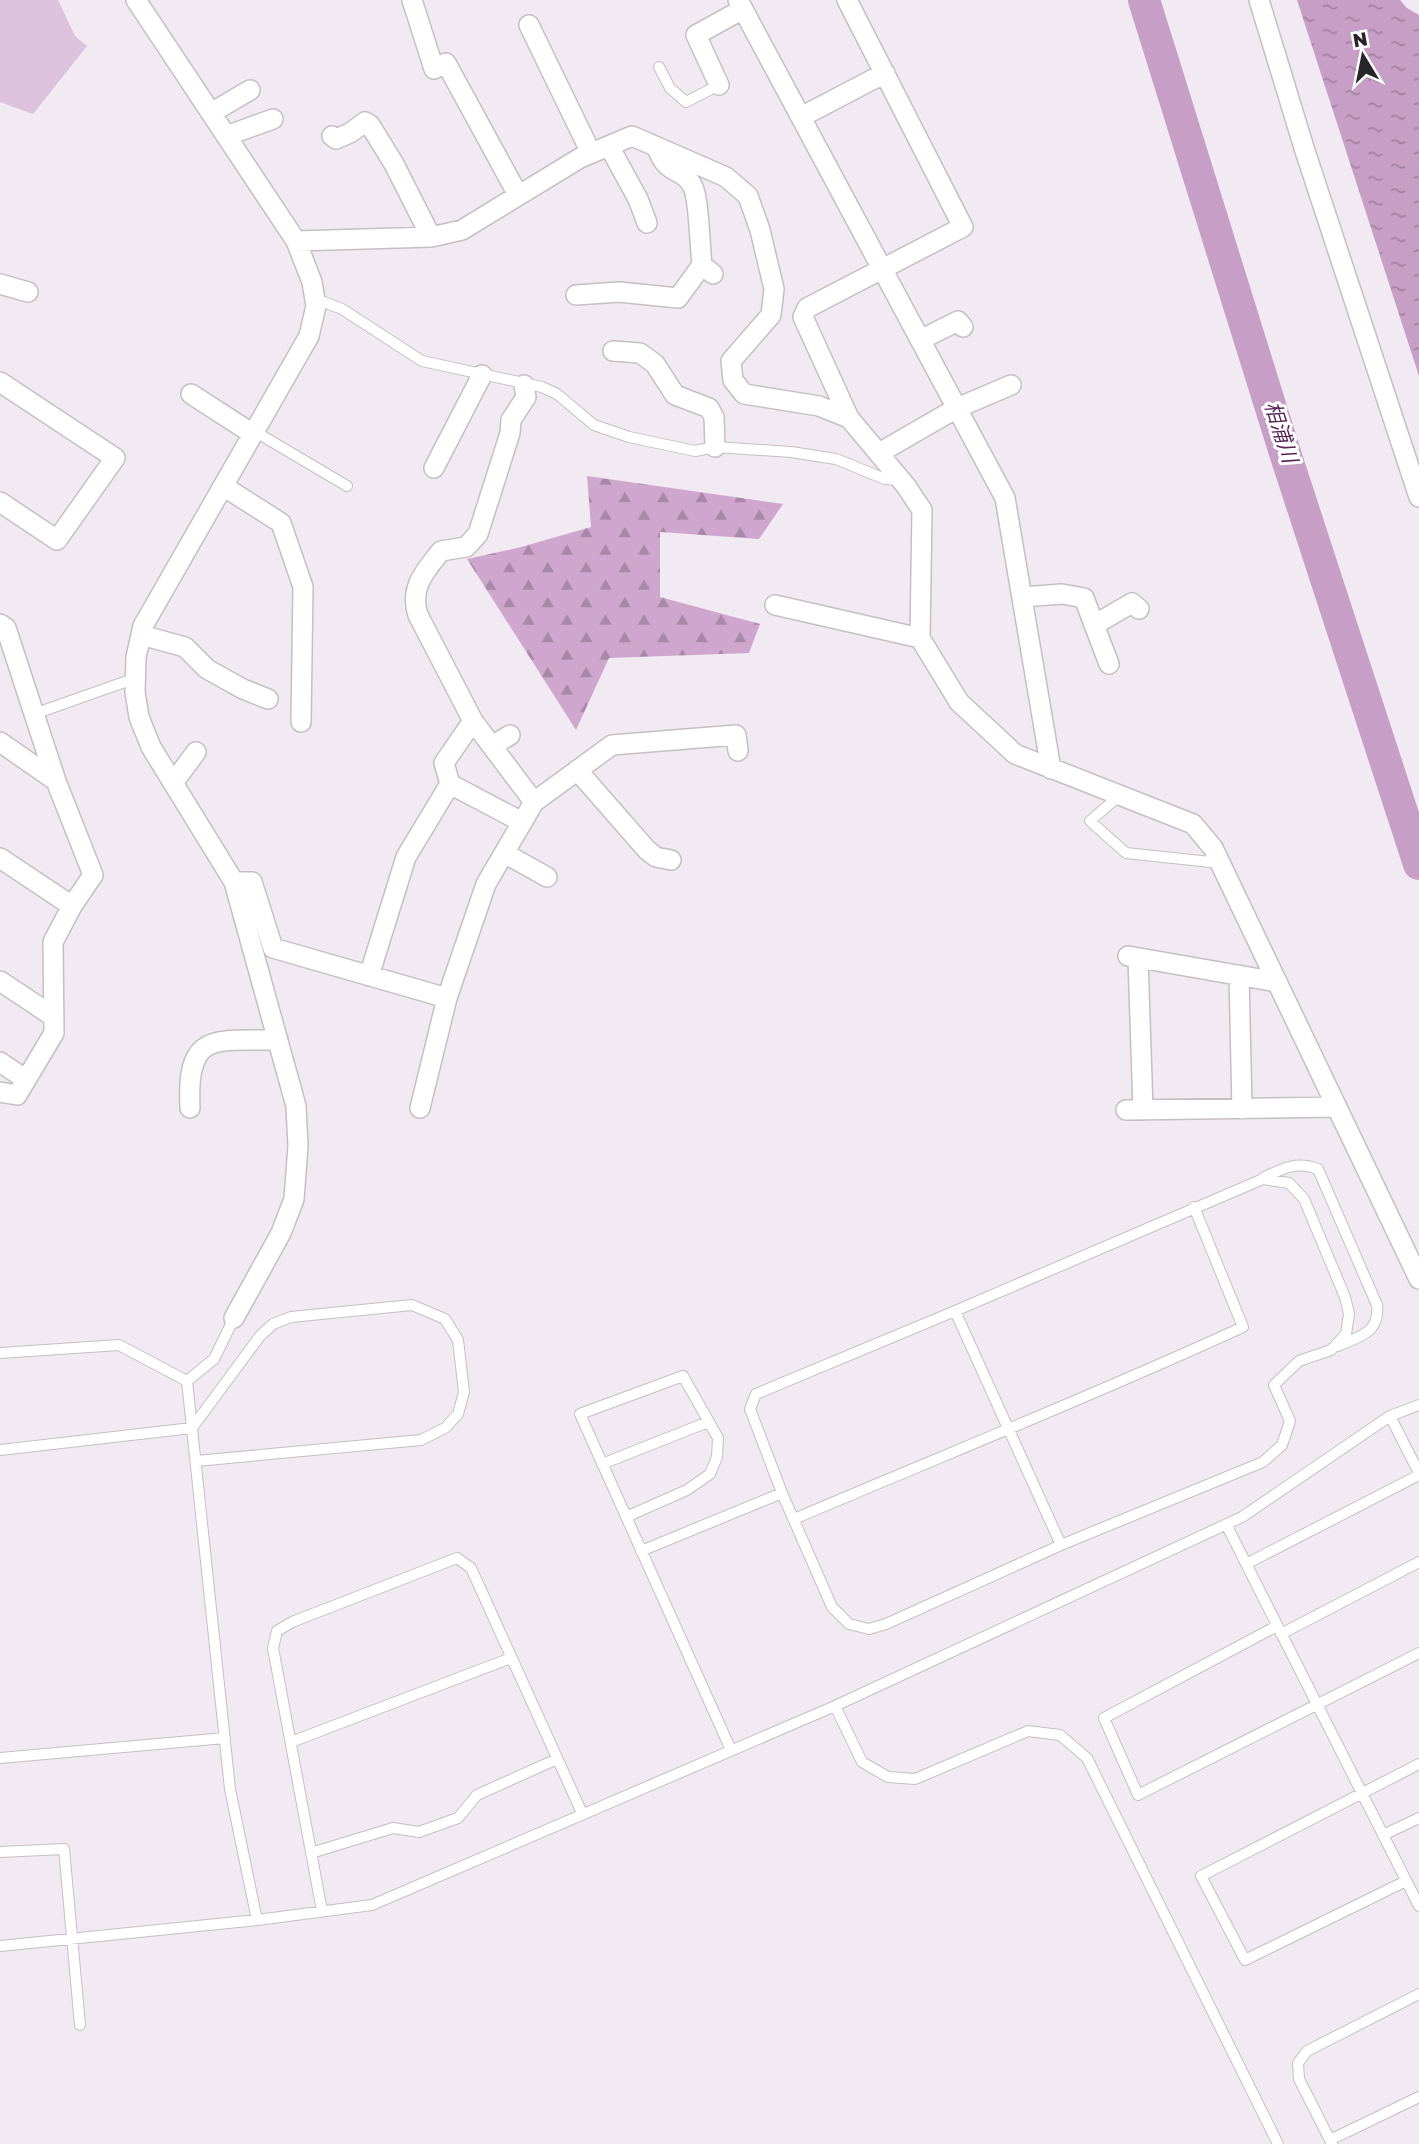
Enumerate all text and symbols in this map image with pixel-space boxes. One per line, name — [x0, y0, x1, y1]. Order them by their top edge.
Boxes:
north arrow — [1328, 21, 1398, 91]
text: N — [1351, 26, 1369, 51]
water label: 相浦川 — [1260, 398, 1305, 468]

